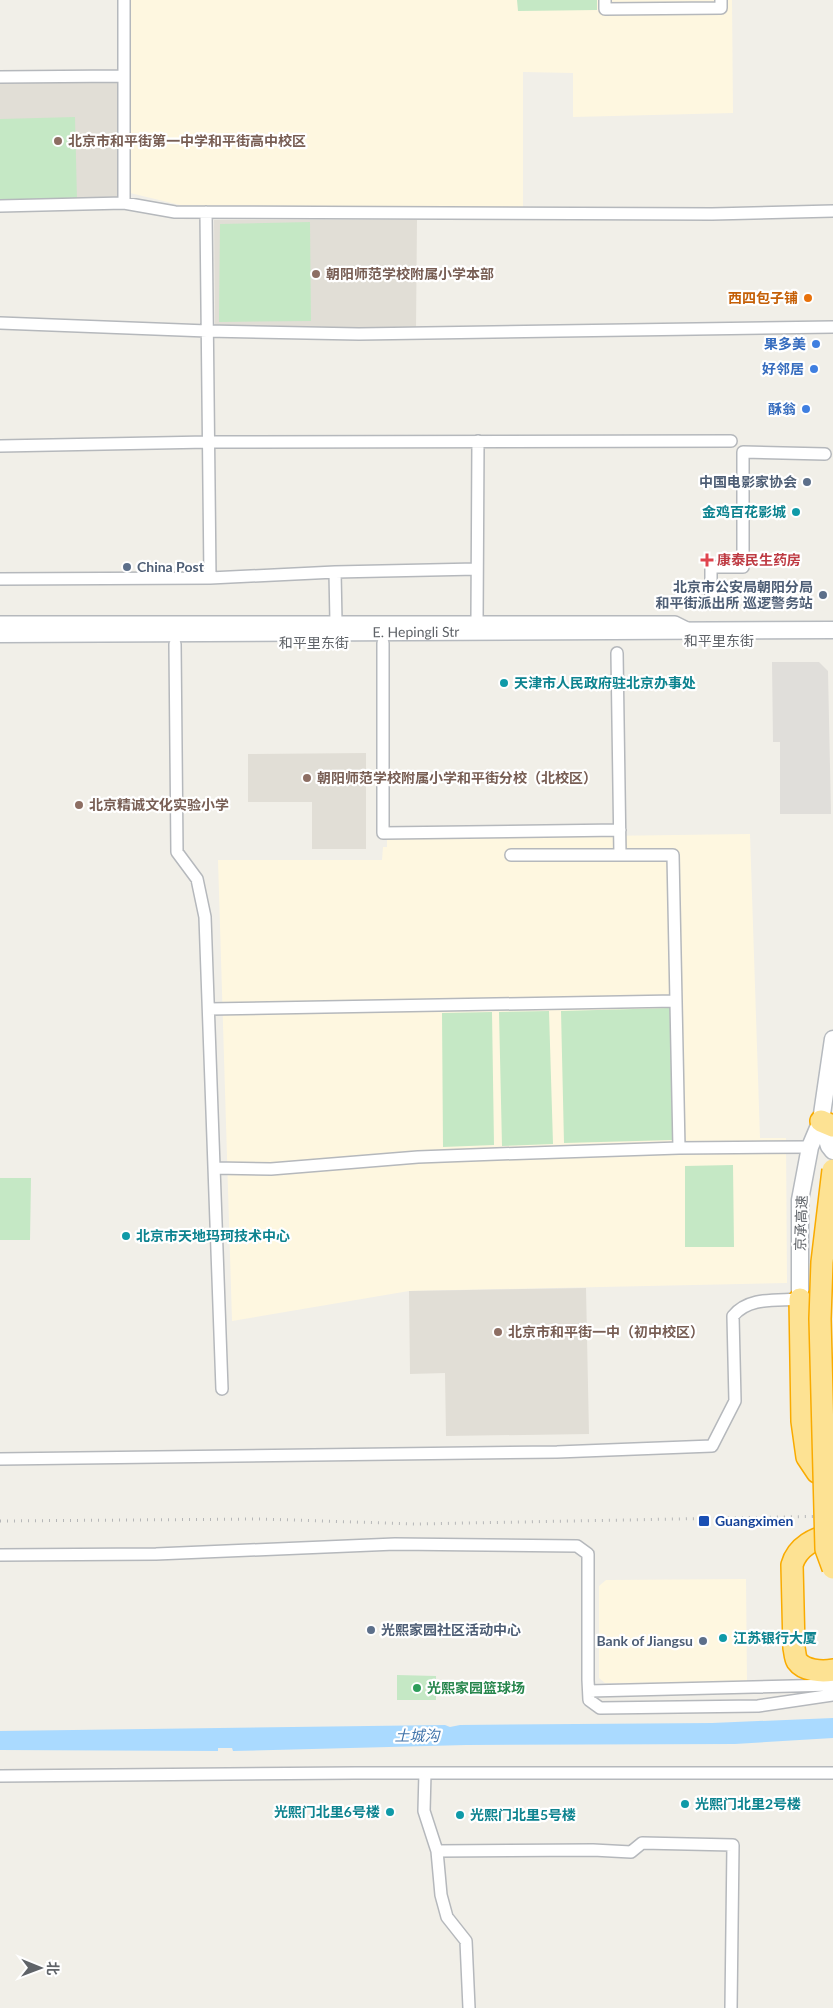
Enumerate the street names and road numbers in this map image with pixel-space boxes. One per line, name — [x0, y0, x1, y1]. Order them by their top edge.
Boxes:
street label: E. Hepingli Str — [372, 623, 459, 640]
street label: 和平里东街 — [684, 632, 754, 649]
street label: 和平里东街 — [279, 634, 349, 651]
street label: 京承高速 — [791, 1195, 810, 1251]

